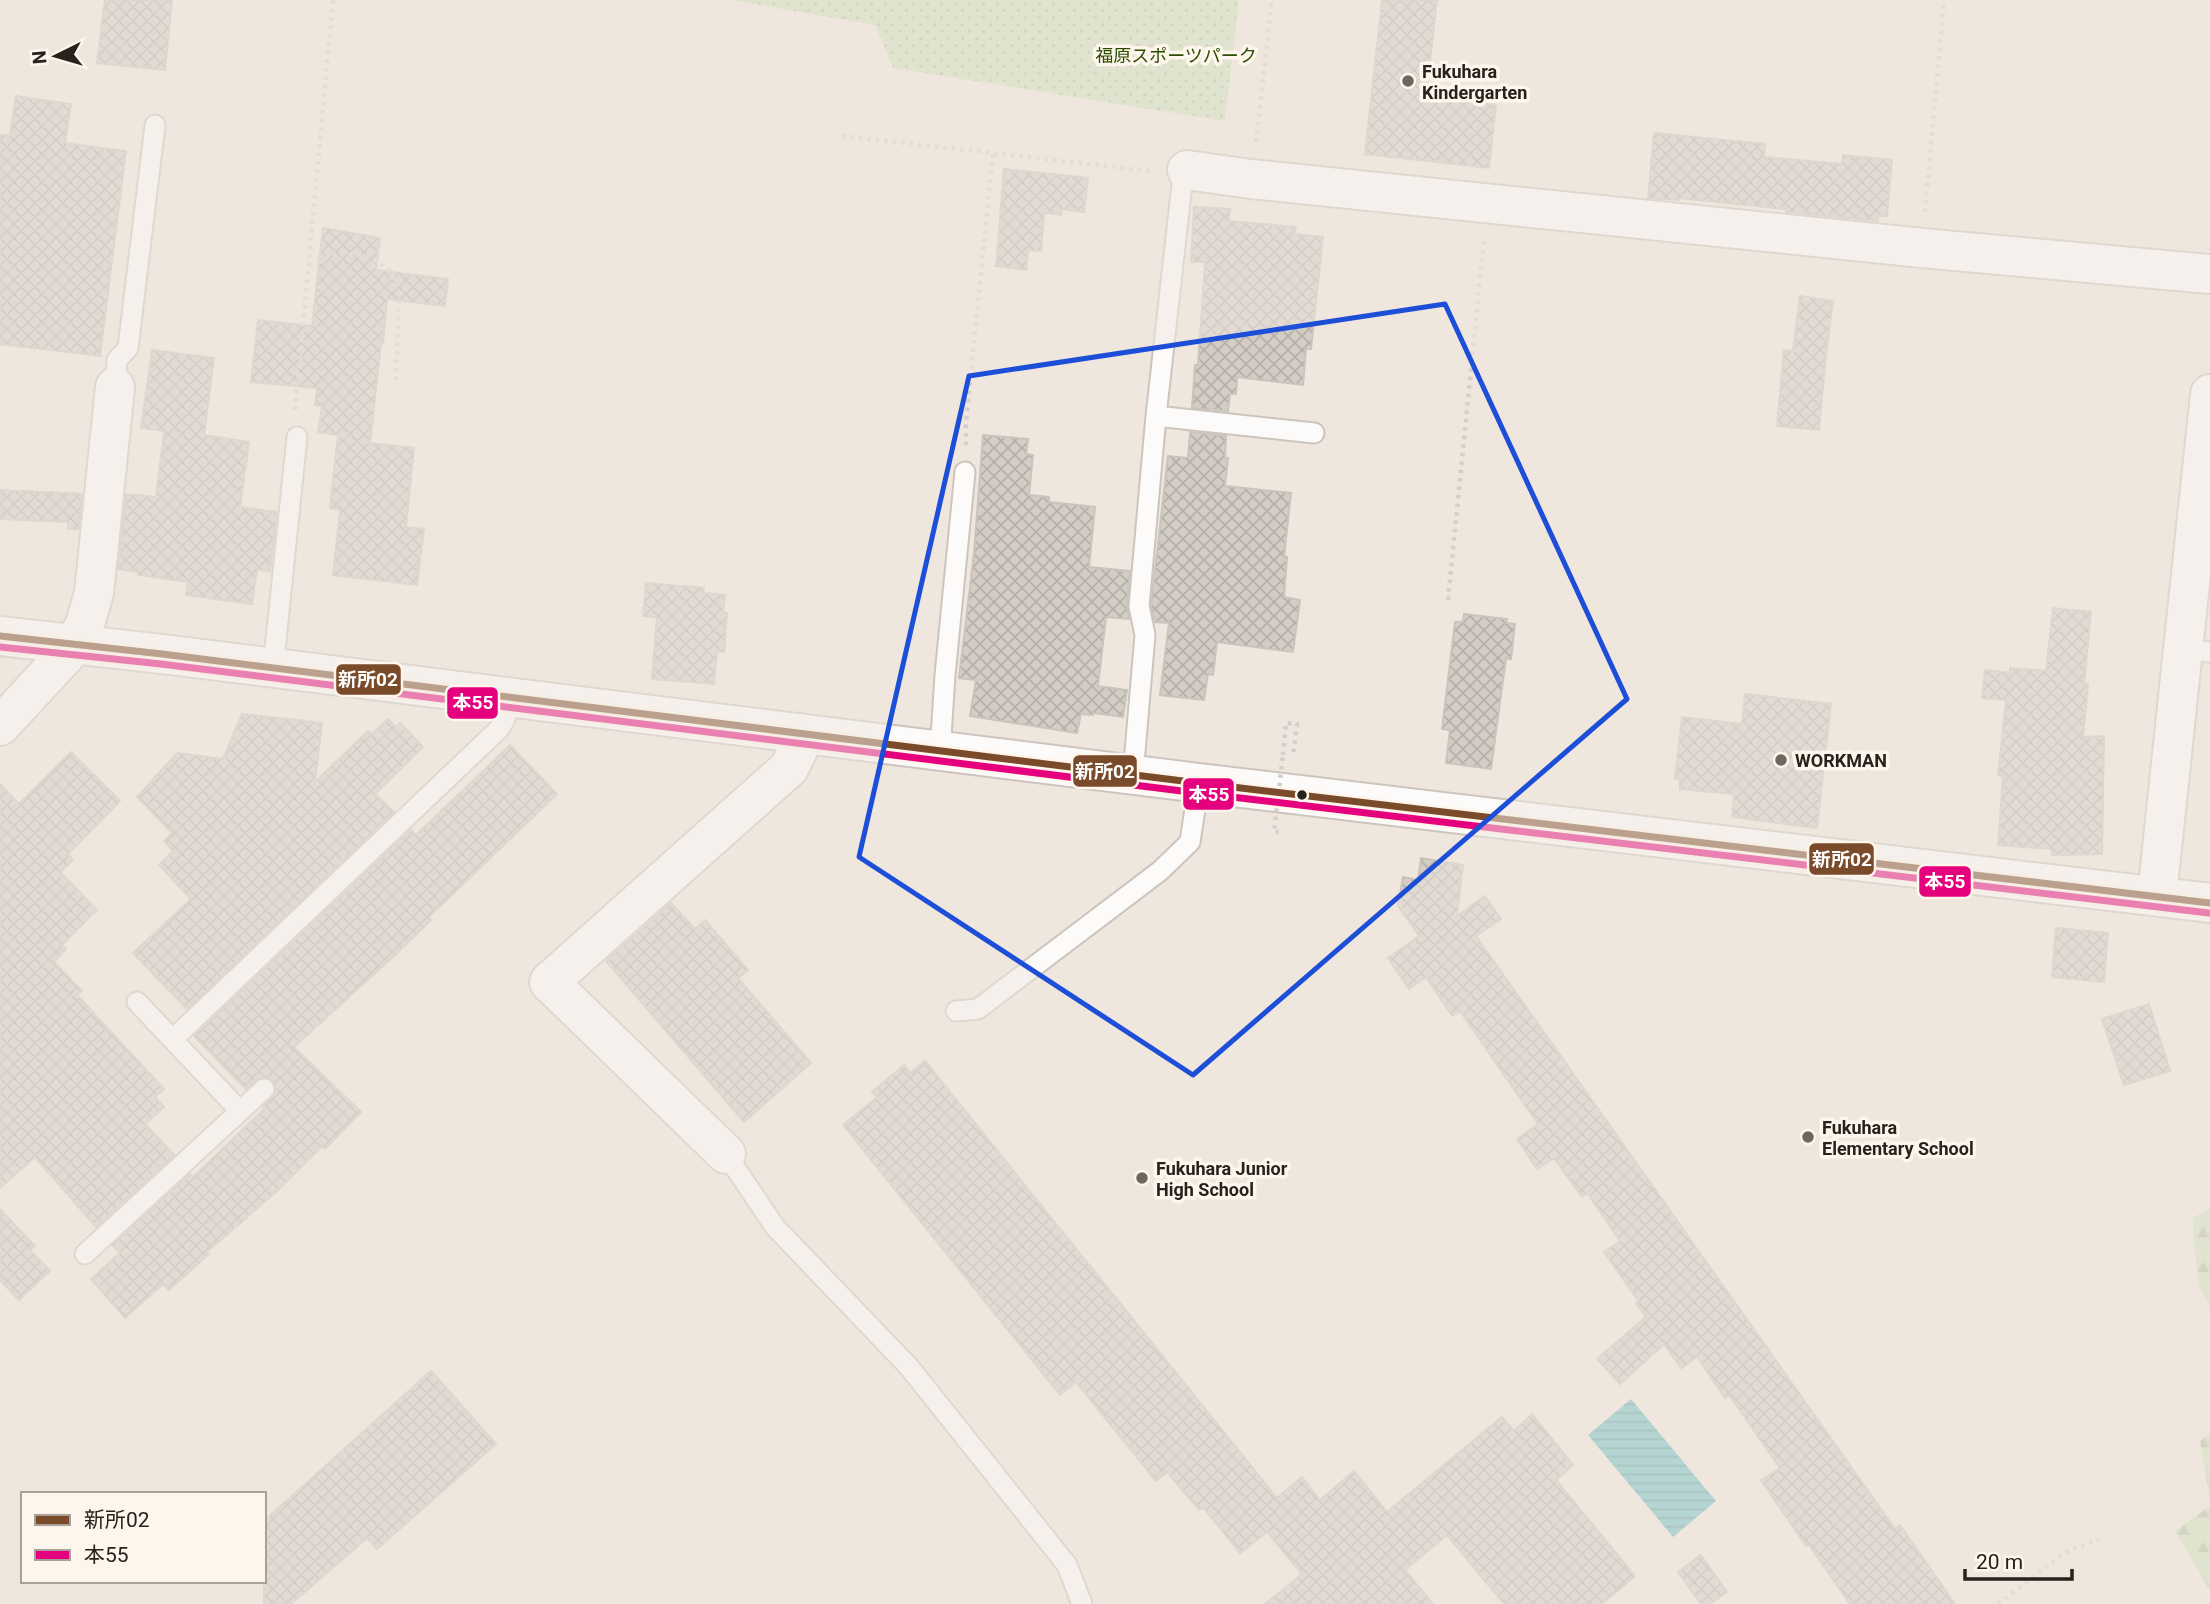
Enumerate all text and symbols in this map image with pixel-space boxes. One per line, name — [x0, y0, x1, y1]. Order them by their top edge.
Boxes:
north arrow — [21, 21, 91, 91]
park label: 福原スポーツパーク — [1095, 45, 1257, 66]
text: N — [28, 50, 52, 65]
place label: Fukuhara Kindergarten — [1422, 61, 1527, 103]
marker: Fukuhara Kindergarten — [1400, 73, 1416, 89]
line badge: 新所02 — [335, 663, 402, 696]
text: 新所02 — [338, 668, 398, 691]
line badge: 本55 — [446, 686, 499, 720]
text: 本55 — [453, 691, 493, 714]
place label: WORKMAN — [1795, 750, 1887, 771]
marker: WORKMAN — [1773, 752, 1789, 768]
line badge: 新所02 — [1072, 754, 1138, 788]
text: 新所02 — [1075, 760, 1135, 783]
line badge: 本55 — [1182, 777, 1235, 811]
text: 本55 — [1189, 783, 1229, 806]
unlabelled marker — [1295, 788, 1309, 802]
line badge: 新所02 — [1808, 842, 1875, 876]
text: 新所02 — [1812, 848, 1872, 871]
line badge: 本55 — [1918, 865, 1972, 898]
text: 本55 — [1925, 870, 1965, 893]
place label: Fukuhara Elementary School — [1822, 1117, 1974, 1159]
marker: Fukuhara Elementary School — [1800, 1129, 1816, 1145]
place label: Fukuhara Junior High School — [1156, 1158, 1288, 1200]
marker: Fukuhara Junior High School — [1134, 1170, 1150, 1186]
legend — [21, 1492, 266, 1583]
text: 新所02 — [84, 1508, 150, 1532]
scale bar — [1965, 1538, 2072, 1582]
text: 本55 — [84, 1543, 129, 1567]
text: 20 m — [1976, 1550, 2023, 1574]

